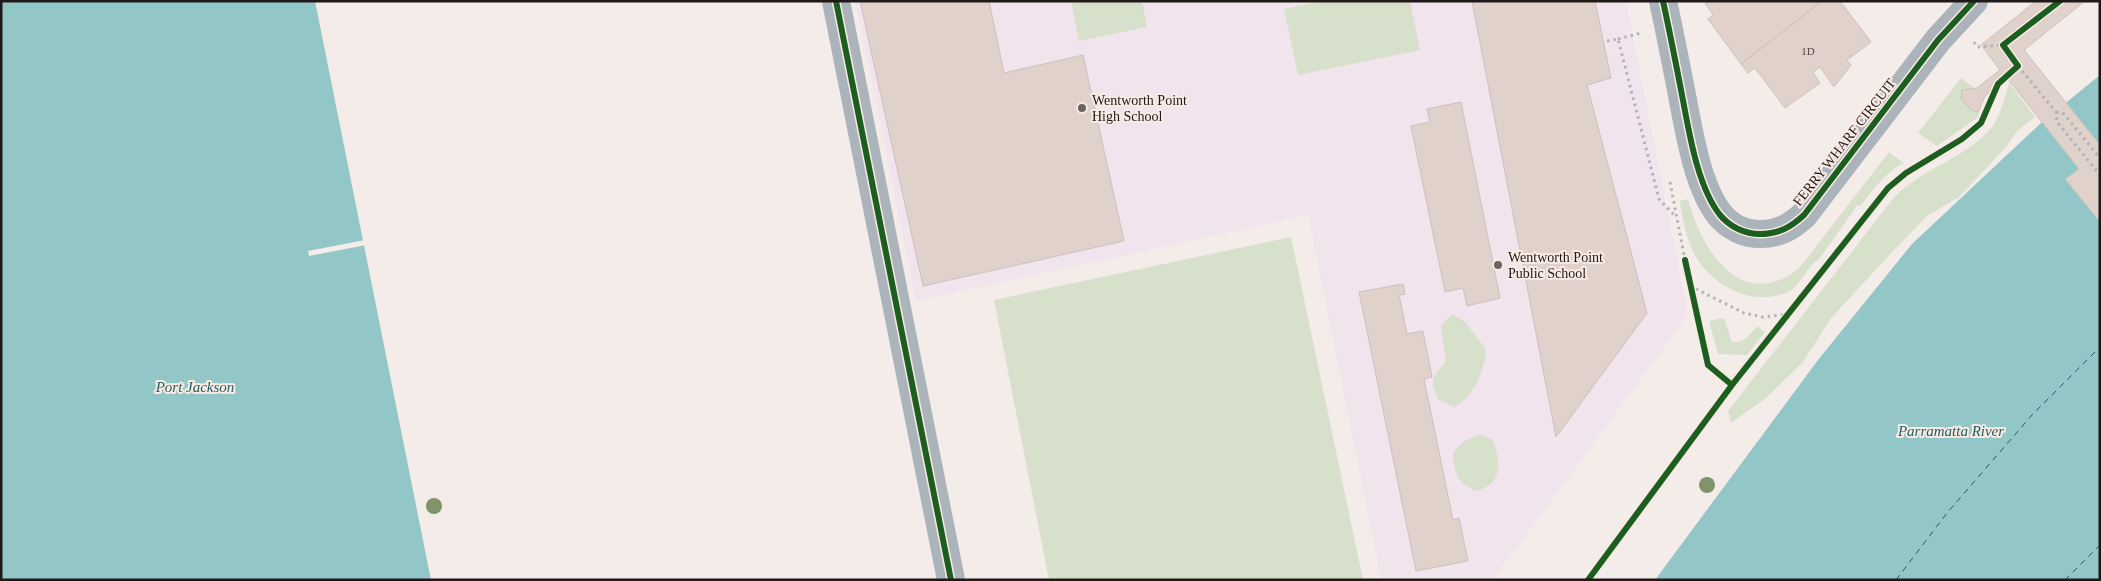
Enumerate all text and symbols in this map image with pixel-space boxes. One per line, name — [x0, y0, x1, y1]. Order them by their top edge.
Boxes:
house number: 1D — [1801, 45, 1815, 57]
street label: FERRY WHARF CIRCUIT — [1790, 75, 1899, 209]
place label: Wentworth Point High School — [1092, 93, 1187, 124]
marker: Wentworth Point High School — [1076, 102, 1088, 114]
place label: Wentworth Point Public School — [1508, 250, 1603, 281]
marker: Wentworth Point Public School — [1492, 259, 1504, 271]
water label: Port Jackson — [155, 379, 234, 395]
water label: Parramatta River — [1897, 423, 2004, 439]

